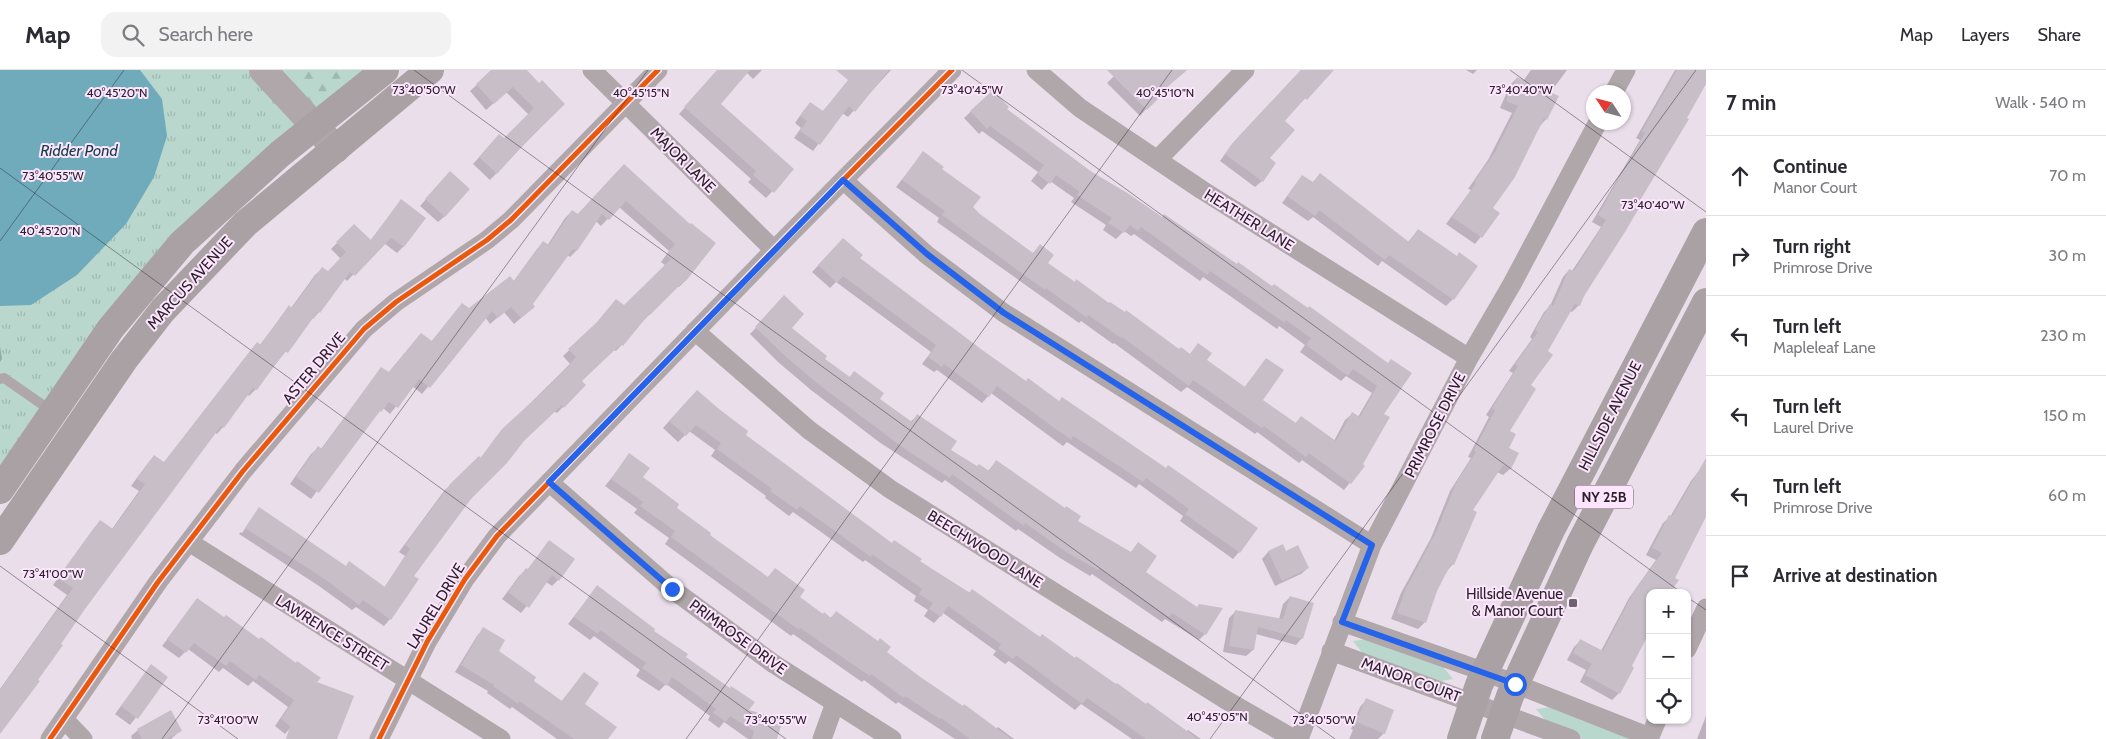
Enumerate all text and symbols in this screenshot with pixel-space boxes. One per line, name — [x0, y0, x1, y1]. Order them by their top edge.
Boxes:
search box — [101, 12, 451, 57]
text: Map — [25, 20, 71, 49]
icon: search — [119, 21, 147, 49]
text: Search here — [159, 23, 253, 46]
text: Map — [1900, 24, 1933, 46]
text: Layers — [1961, 24, 2010, 46]
text: Share — [2038, 24, 2081, 46]
text: 73°40'50"W — [392, 82, 456, 97]
text: 73°40'45"W — [941, 82, 1003, 97]
text: 73°40'40"W — [1489, 82, 1553, 97]
text: 40°45'20"N — [87, 85, 147, 100]
text: 40°45'15"N — [613, 85, 669, 100]
text: 40°45'10"N — [1136, 85, 1194, 100]
north arrow — [1586, 85, 1631, 130]
text: 7 min — [1726, 90, 1776, 115]
text: Walk · 540 m — [1995, 93, 2086, 112]
street label: MAJOR LANE — [647, 124, 719, 196]
water label: Ridder Pond — [40, 141, 119, 160]
text: Continue — [1773, 155, 1847, 178]
icon: ahead — [1726, 162, 1754, 190]
text: 70 m — [2049, 166, 2086, 185]
text: 73°40'55"W — [22, 168, 84, 183]
text: Manor Court — [1773, 178, 1857, 197]
street label: HEATHER LANE — [1201, 185, 1297, 255]
text: 73°40'40"W — [1621, 197, 1685, 212]
text: 40°45'20"N — [20, 223, 80, 238]
street label: MARCUS AVENUE — [144, 233, 236, 333]
text: Turn right — [1773, 235, 1851, 258]
icon: right — [1726, 242, 1754, 270]
text: 30 m — [2049, 246, 2086, 265]
text: Primrose Drive — [1773, 258, 1872, 277]
text: Turn left — [1773, 315, 1841, 338]
icon: left — [1726, 322, 1754, 350]
text: 230 m — [2040, 326, 2086, 345]
street label: ASTER DRIVE — [279, 329, 349, 407]
text: Mapleleaf Lane — [1773, 338, 1876, 357]
street label: HILLSIDE AVENUE — [1575, 358, 1645, 474]
street label: PRIMROSE DRIVE — [1401, 369, 1469, 481]
text: Turn left — [1773, 395, 1841, 418]
icon: left — [1726, 402, 1754, 430]
text: 150 m — [2043, 406, 2086, 425]
text: Laurel Drive — [1773, 418, 1853, 437]
text: Turn left — [1773, 475, 1841, 498]
icon: left — [1726, 482, 1754, 510]
road number: NY 25B — [1575, 486, 1633, 508]
text: 60 m — [2048, 486, 2086, 505]
text: Primrose Drive — [1773, 498, 1872, 517]
street label: BEECHWOOD LANE — [924, 506, 1046, 592]
street label: LAUREL DRIVE — [403, 560, 469, 652]
icon: arrive — [1726, 562, 1754, 590]
text: Arrive at destination — [1773, 564, 1937, 587]
text: 73°41'00"W — [23, 566, 84, 581]
route end — [661, 578, 684, 601]
place label: Hillside Avenue & Manor Court — [1466, 585, 1563, 620]
map controls — [1646, 589, 1691, 724]
button: + — [1646, 589, 1691, 634]
street label: LAWRENCE STREET — [272, 591, 392, 675]
street label: PRIMROSE DRIVE — [686, 596, 790, 678]
marker: Hillside Avenue & Manor Court — [1567, 597, 1579, 609]
button: − — [1646, 634, 1691, 679]
street label: MANOR COURT — [1359, 654, 1463, 706]
route start — [1504, 673, 1527, 696]
button: locate — [1646, 679, 1691, 724]
text: 40°45'05"N — [1186, 709, 1248, 724]
text: 73°41'00"W — [198, 712, 259, 727]
text: 73°40'55"W — [745, 712, 807, 727]
text: 73°40'50"W — [1292, 712, 1356, 727]

